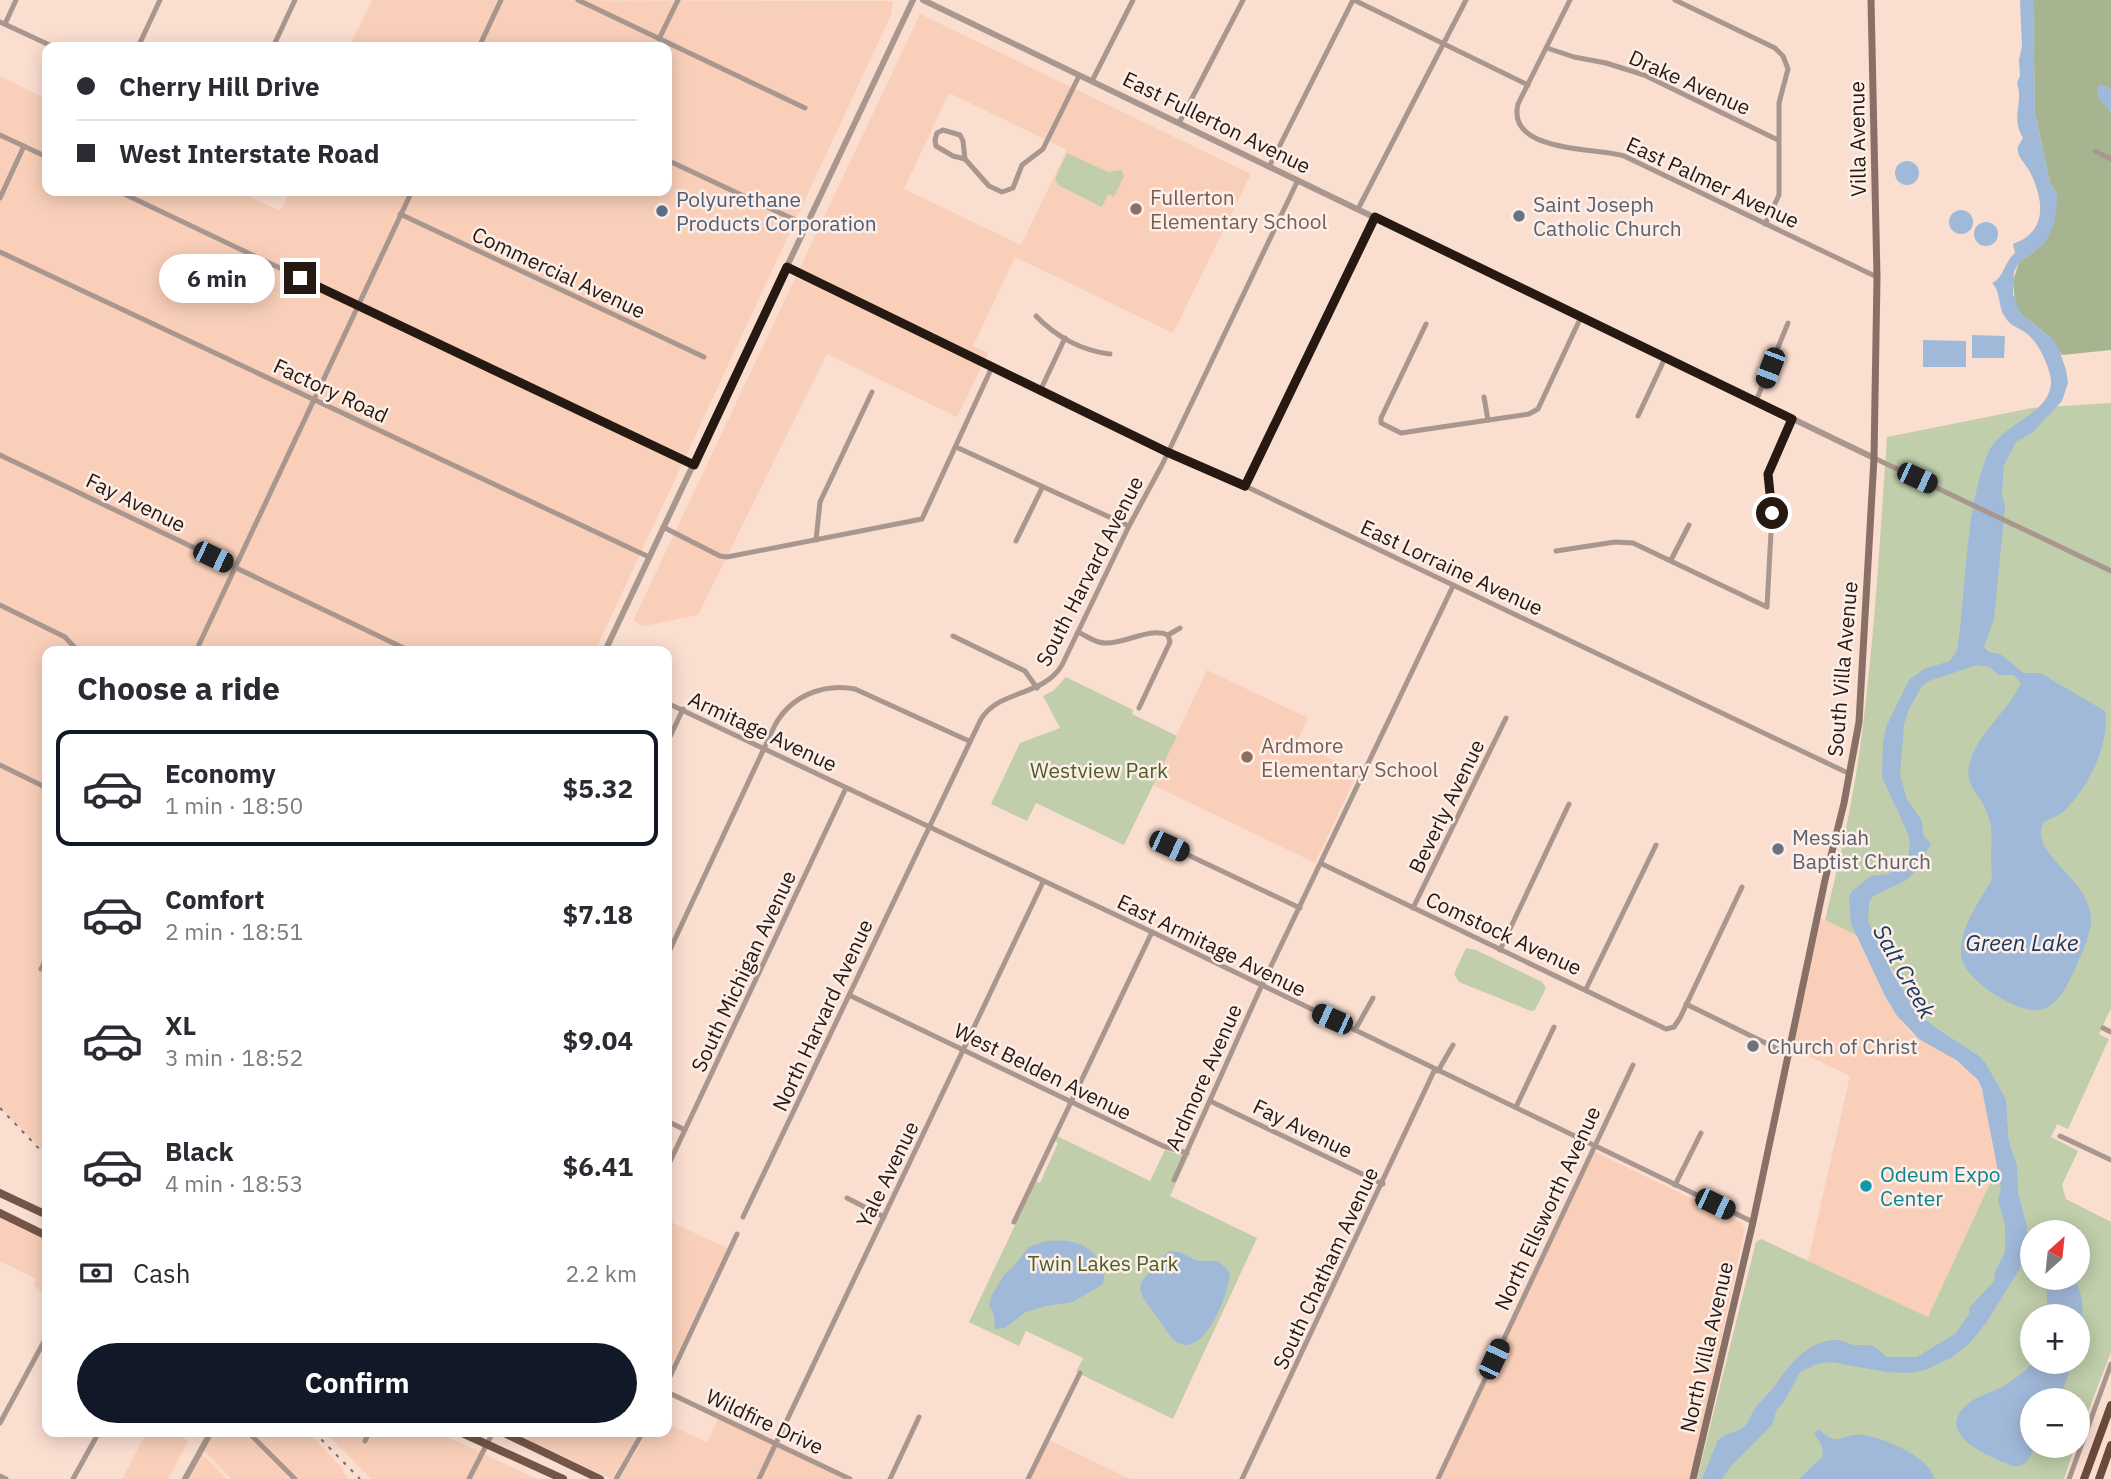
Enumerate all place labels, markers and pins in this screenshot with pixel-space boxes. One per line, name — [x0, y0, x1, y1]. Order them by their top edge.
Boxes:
place label: Fullerton Elementary School — [1150, 183, 1327, 235]
place label: Polyurethane Products Corporation — [676, 185, 877, 237]
place label: Saint Joseph Catholic Church — [1533, 190, 1682, 242]
marker: Fullerton Elementary School — [1128, 201, 1144, 217]
marker: Polyurethane Products Corporation — [654, 203, 670, 219]
marker: Saint Joseph Catholic Church — [1511, 208, 1527, 224]
place label: Ardmore Elementary School — [1261, 731, 1438, 783]
marker: Ardmore Elementary School — [1239, 749, 1255, 765]
place label: Messiah Baptist Church — [1792, 823, 1931, 875]
marker: Messiah Baptist Church — [1770, 841, 1786, 857]
place label: Church of Christ — [1767, 1032, 1918, 1060]
marker: Church of Christ — [1745, 1038, 1761, 1054]
place label: Odeum Expo Center — [1880, 1160, 2001, 1212]
marker: Odeum Expo Center — [1858, 1178, 1874, 1194]

